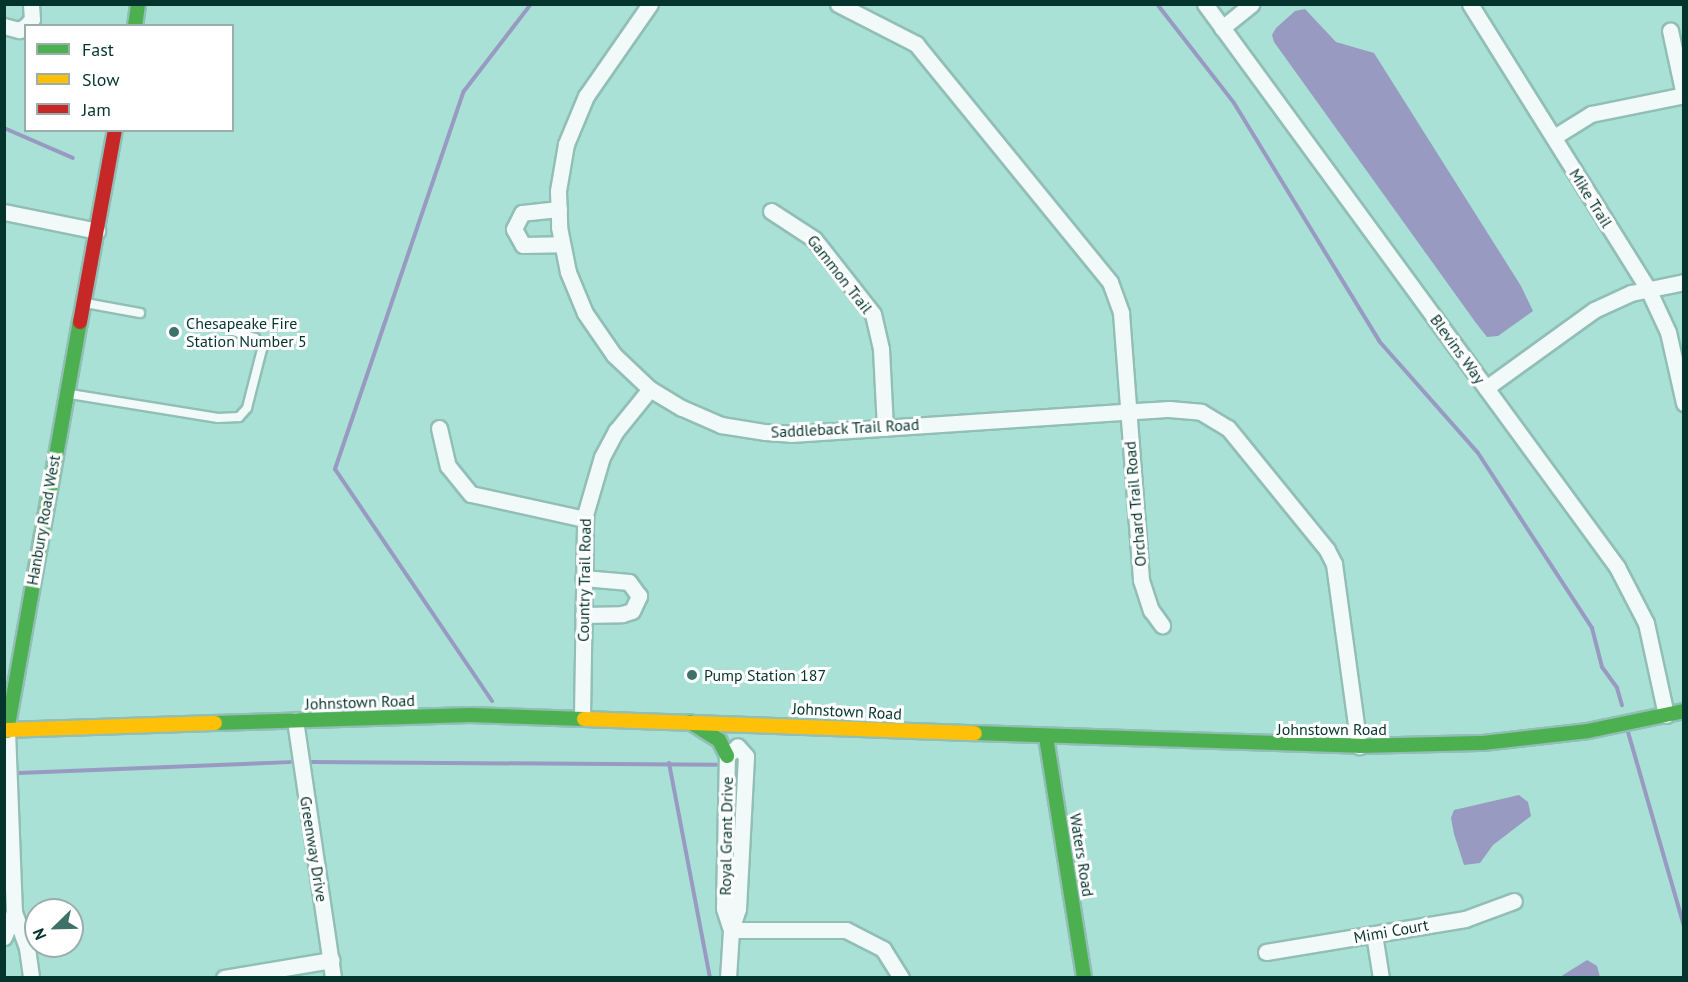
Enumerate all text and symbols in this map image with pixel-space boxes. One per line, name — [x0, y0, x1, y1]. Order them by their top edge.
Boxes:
legend — [24, 24, 234, 132]
text: Fast — [82, 38, 114, 61]
text: Slow — [82, 68, 120, 91]
text: Jam — [82, 98, 111, 121]
street label: Mike Trail — [1565, 165, 1617, 231]
street label: Gammon Trail — [803, 231, 877, 317]
street label: Blevins Way — [1426, 310, 1490, 388]
place label: Chesapeake Fire Station Number 5 — [186, 313, 307, 351]
marker: Chesapeake Fire Station Number 5 — [167, 325, 181, 339]
street label: Saddleback Trail Road — [770, 414, 920, 442]
street label: Orchard Trail Road — [1120, 440, 1150, 568]
street label: Hanbury Road West — [22, 453, 64, 587]
street label: Country Trail Road — [573, 517, 595, 643]
place label: Pump Station 187 — [704, 665, 826, 685]
marker: Pump Station 187 — [685, 668, 699, 682]
street label: Johnstown Road — [305, 690, 415, 714]
street label: Johnstown Road — [792, 699, 902, 723]
street label: Johnstown Road — [1277, 719, 1387, 739]
street label: Royal Grant Drive — [715, 776, 737, 896]
street label: Greenway Drive — [296, 794, 332, 904]
street label: Waters Road — [1066, 812, 1098, 898]
north arrow — [24, 898, 84, 958]
street label: Mimi Court — [1352, 915, 1430, 947]
text: N — [28, 926, 51, 943]

